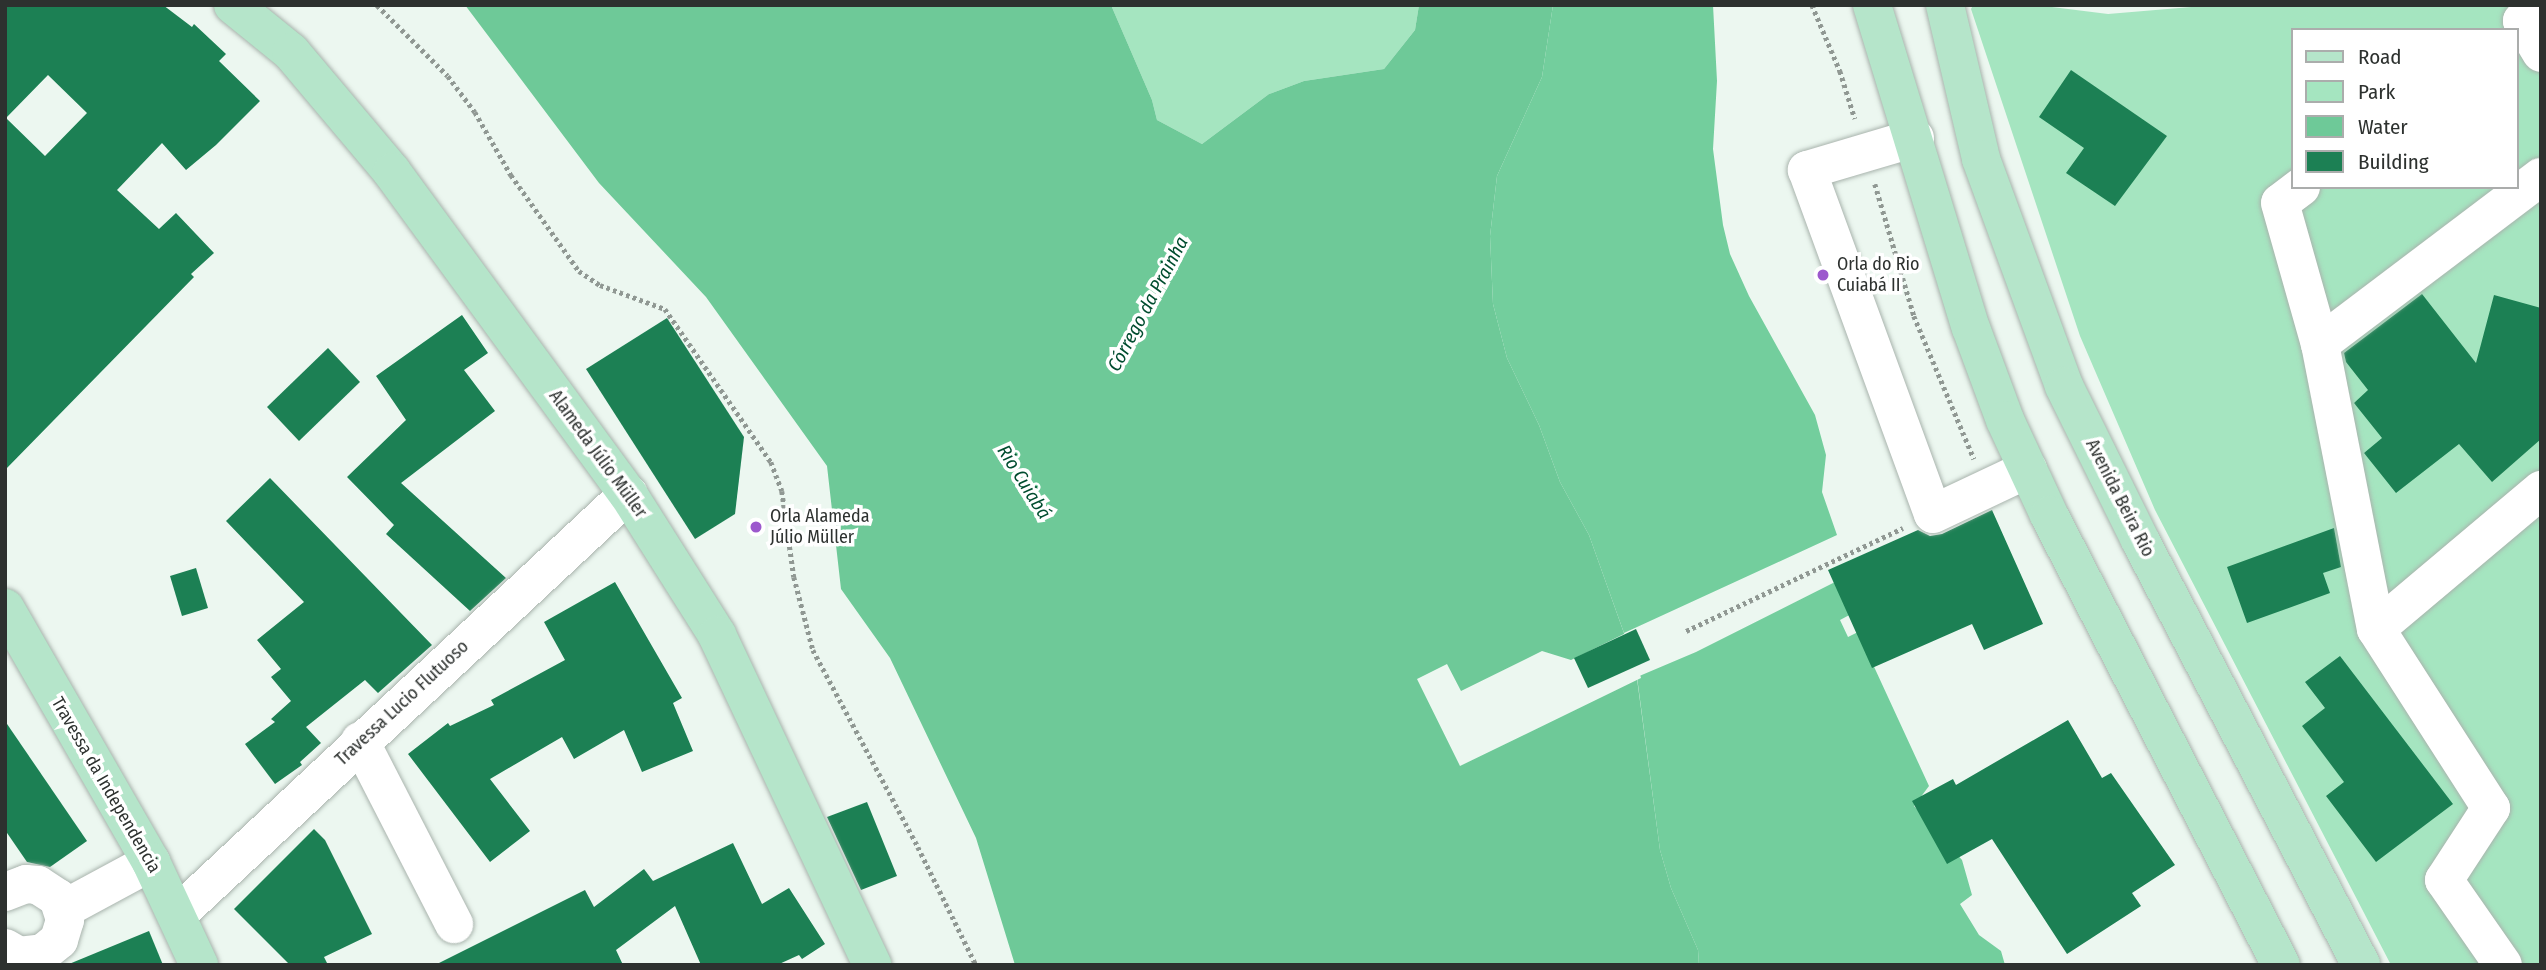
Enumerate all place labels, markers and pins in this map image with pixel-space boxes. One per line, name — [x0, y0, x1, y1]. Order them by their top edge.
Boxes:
place label: Orla do Rio Cuiabá II — [1837, 254, 1919, 296]
marker: Orla do Rio Cuiabá II — [1815, 267, 1831, 283]
place label: Orla Alameda Júlio Müller — [770, 506, 869, 548]
marker: Orla Alameda Júlio Müller — [748, 519, 764, 535]

